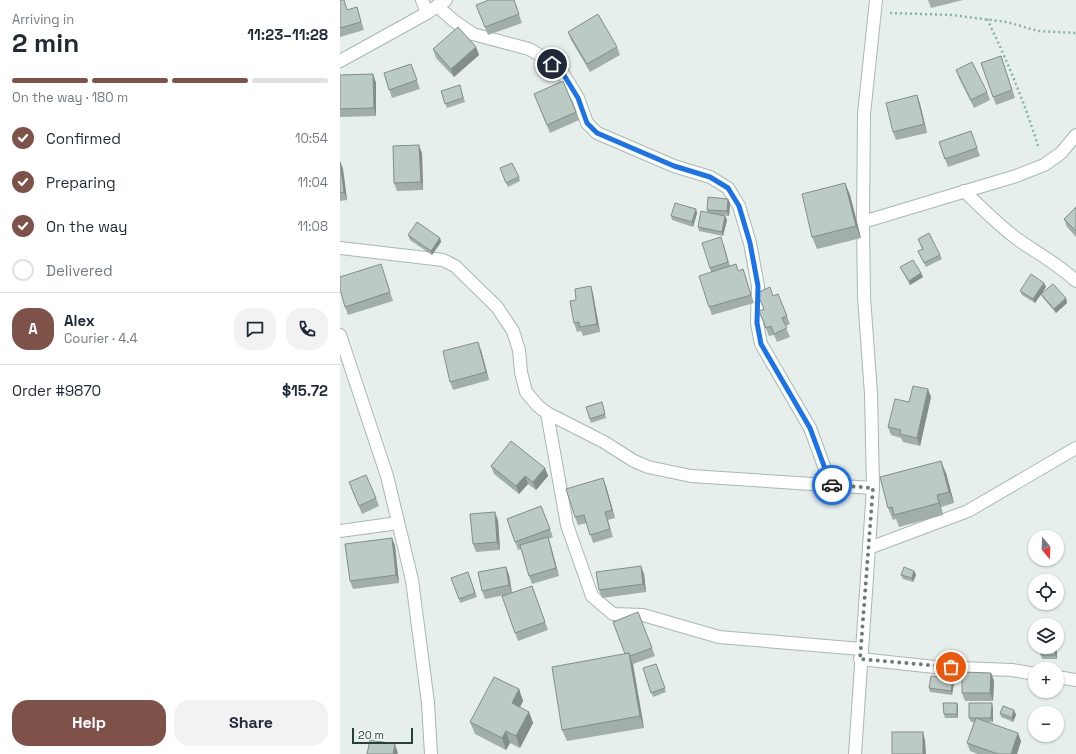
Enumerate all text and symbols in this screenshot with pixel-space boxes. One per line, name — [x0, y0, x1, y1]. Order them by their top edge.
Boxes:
text: Arriving in — [12, 11, 74, 28]
text: 11:23–11:28 — [247, 25, 328, 44]
text: 2 min — [12, 26, 79, 60]
pin — [535, 47, 569, 81]
icon: home — [541, 53, 563, 75]
text: On the way · 180 m — [12, 89, 128, 106]
icon: check — [12, 127, 34, 149]
text: Confirmed — [46, 129, 121, 148]
text: 10:54 — [295, 130, 328, 147]
icon: check — [12, 171, 34, 193]
text: Preparing — [46, 173, 116, 192]
text: 11:04 — [297, 174, 328, 191]
icon: check — [12, 215, 34, 237]
text: On the way — [46, 217, 127, 236]
text: 11:08 — [297, 218, 328, 235]
text: Delivered — [46, 261, 113, 280]
button: chat — [234, 308, 276, 350]
button: phone — [286, 308, 328, 350]
text: Alex — [64, 311, 95, 330]
text: A — [28, 319, 38, 338]
text: Courier · 4.4 — [64, 330, 138, 347]
text: Order #9870 — [12, 381, 101, 400]
text: $15.72 — [282, 381, 328, 400]
courier — [812, 465, 852, 505]
icon: car — [821, 474, 843, 496]
north arrow — [1028, 530, 1064, 566]
map controls — [1028, 530, 1064, 742]
button: locate — [1028, 574, 1064, 610]
button: layers — [1028, 618, 1064, 654]
pin — [934, 650, 968, 684]
icon: bag — [940, 656, 962, 678]
button: + — [1028, 662, 1064, 698]
button: Help — [12, 700, 166, 746]
button: Share — [174, 700, 328, 746]
button: − — [1028, 706, 1064, 742]
scale bar — [352, 726, 413, 745]
text: 20 m — [358, 728, 384, 742]

